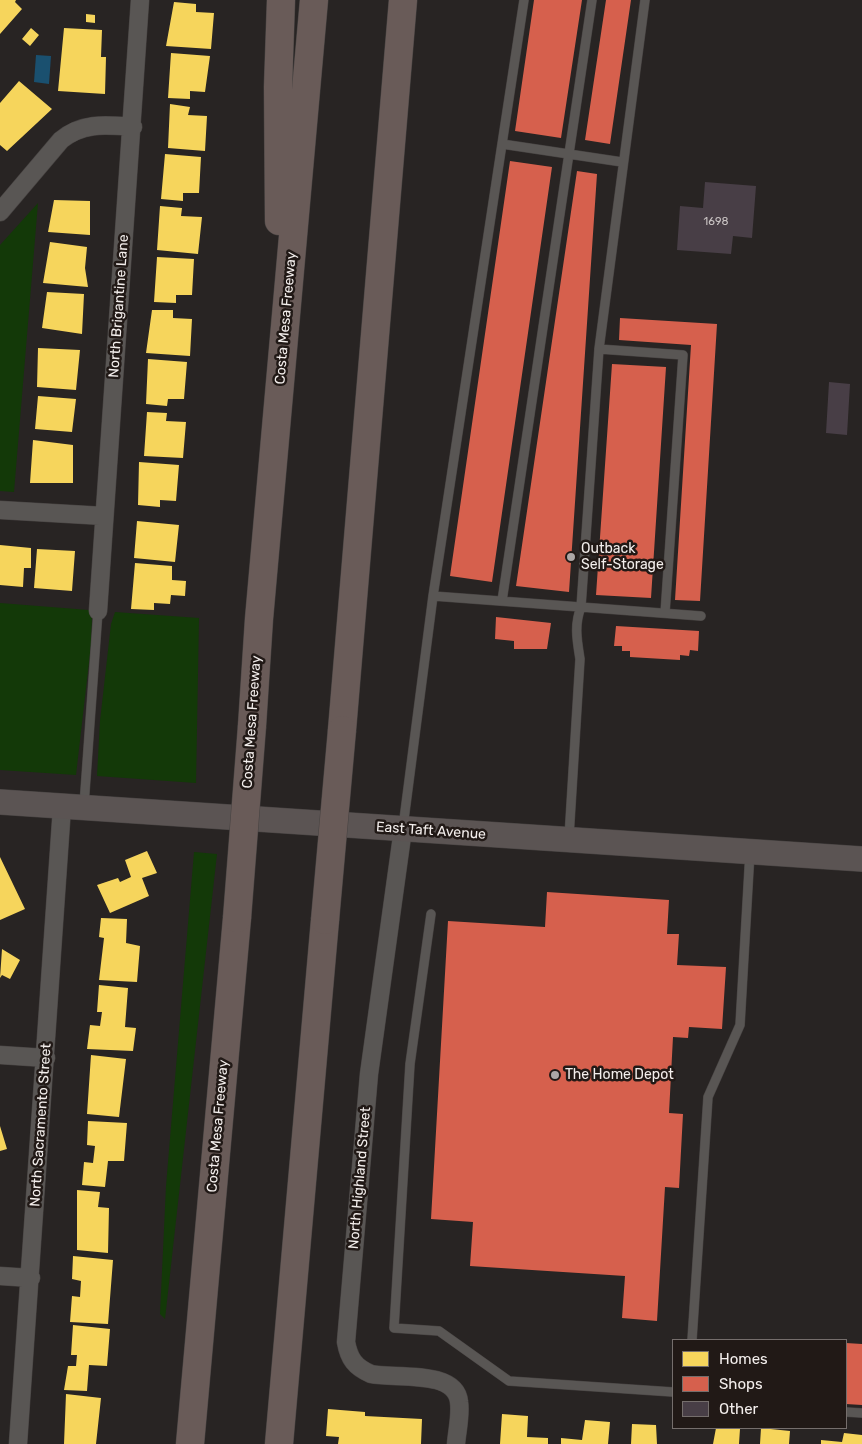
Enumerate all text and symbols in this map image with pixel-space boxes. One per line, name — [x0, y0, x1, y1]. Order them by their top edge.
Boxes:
house number: 1698 — [704, 215, 728, 229]
street label: North Brigantine Lane — [106, 234, 132, 378]
street label: Costa Mesa Freeway — [272, 251, 300, 385]
place label: Outback Self-Storage — [581, 541, 664, 574]
marker: Outback Self-Storage — [565, 551, 577, 563]
street label: Costa Mesa Freeway — [239, 655, 265, 789]
street label: East Taft Avenue — [376, 819, 486, 843]
street label: North Sacramento Street — [27, 1043, 55, 1207]
street label: Costa Mesa Freeway — [204, 1059, 232, 1193]
place label: The Home Depot — [565, 1067, 674, 1083]
marker: The Home Depot — [549, 1069, 561, 1081]
street label: North Highland Street — [345, 1106, 375, 1250]
legend — [672, 1339, 847, 1429]
text: Homes — [719, 1350, 768, 1368]
text: Shops — [719, 1375, 763, 1393]
text: Other — [719, 1400, 758, 1418]

